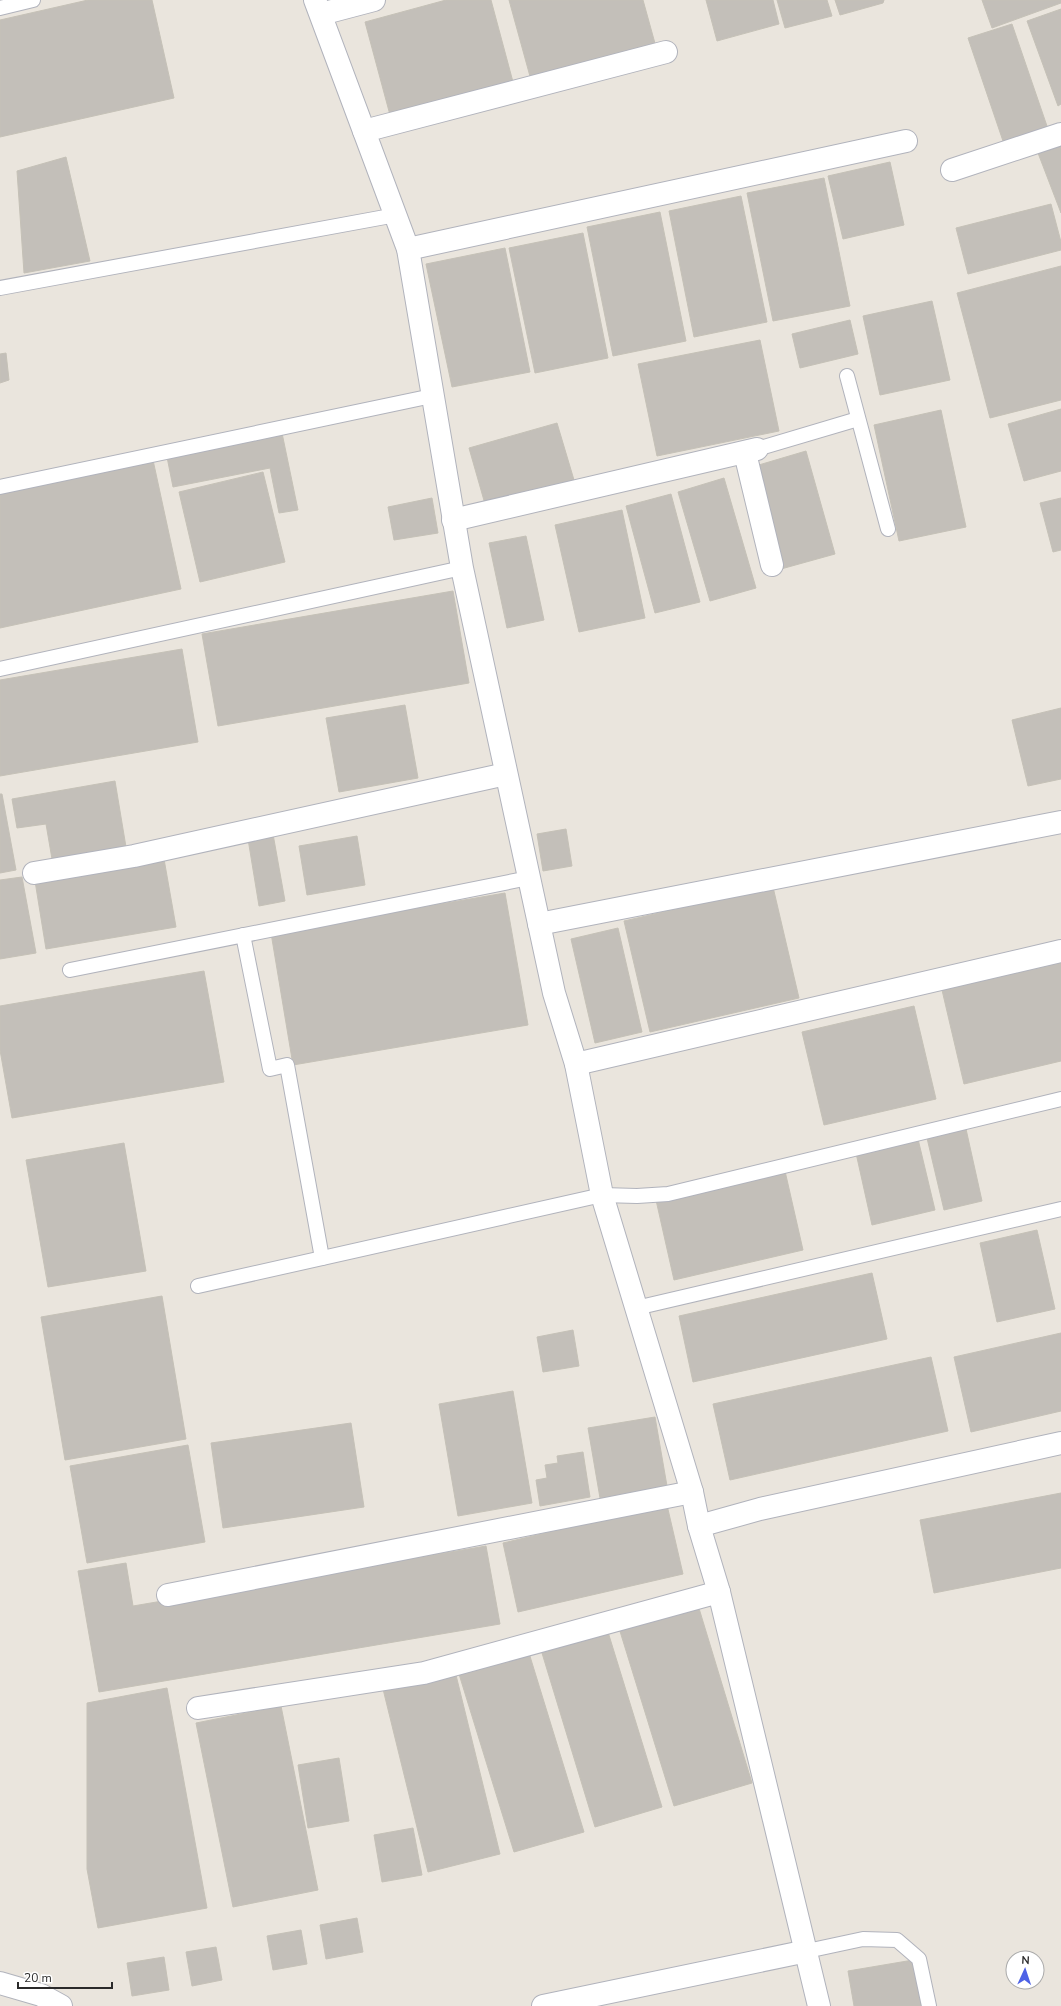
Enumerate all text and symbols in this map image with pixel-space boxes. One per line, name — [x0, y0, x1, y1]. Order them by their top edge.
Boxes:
north arrow — [1005, 1950, 1045, 1990]
text: N — [1021, 1953, 1030, 1968]
scale bar — [18, 1964, 112, 1990]
text: 20 m — [24, 1970, 52, 1986]

